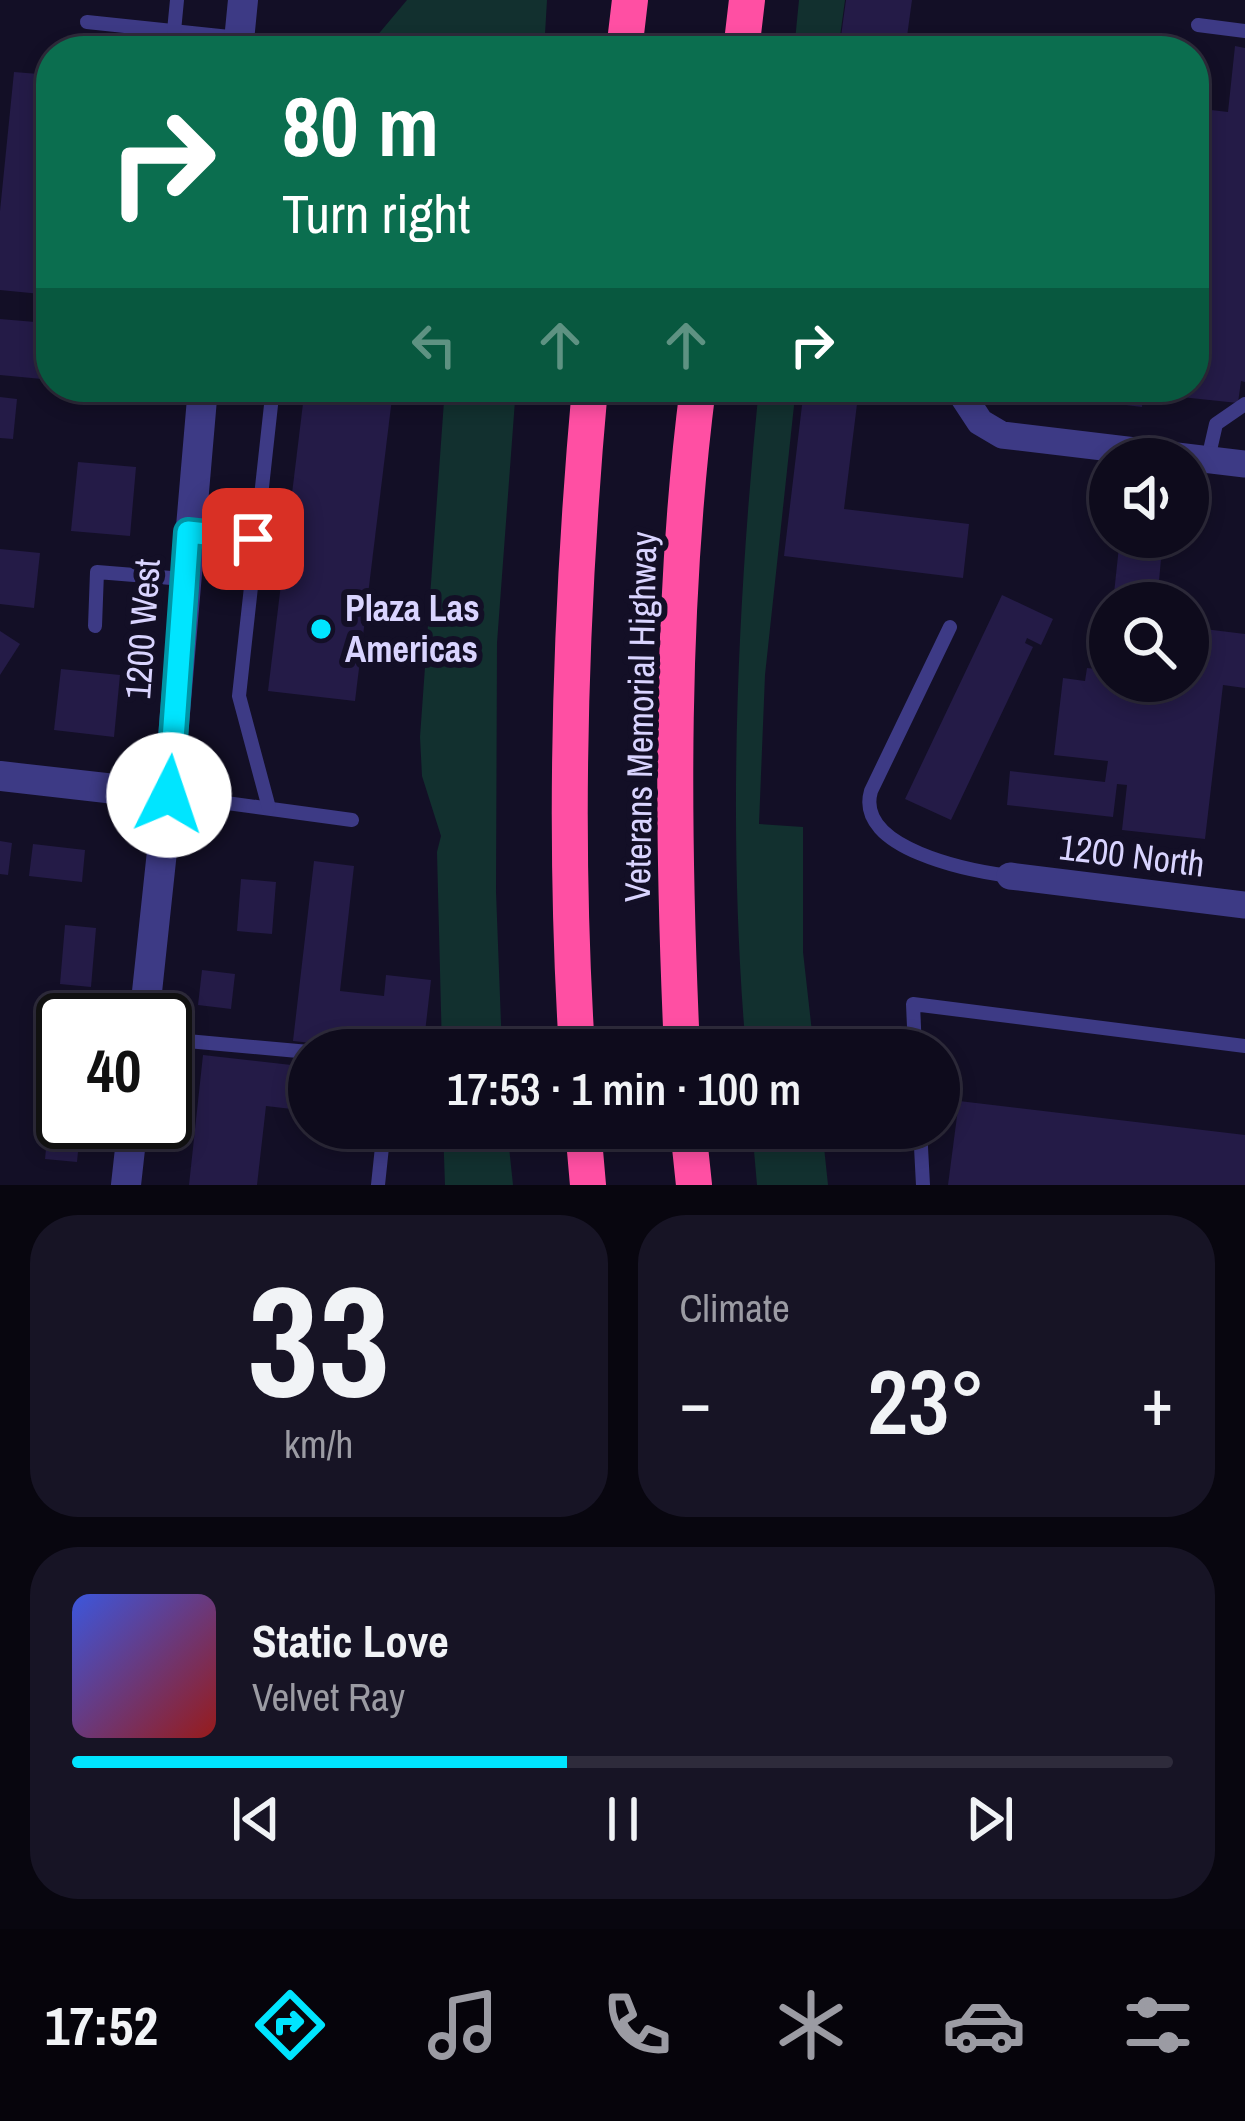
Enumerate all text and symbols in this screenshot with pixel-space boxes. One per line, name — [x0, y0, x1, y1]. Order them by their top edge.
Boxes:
text: 80 m — [282, 69, 439, 182]
icon: right — [84, 84, 240, 240]
text: Turn right — [282, 177, 470, 250]
icon: left — [401, 312, 467, 378]
icon: ahead — [527, 312, 593, 378]
icon: ahead — [653, 312, 719, 378]
icon: right — [779, 312, 845, 378]
map controls — [1089, 438, 1209, 702]
button: sound — [1089, 438, 1209, 558]
pin — [202, 488, 304, 590]
icon: arrive — [220, 506, 286, 572]
street label: Veterans Memorial Highway — [613, 531, 667, 903]
street label: 1200 West — [113, 557, 171, 701]
button: search — [1089, 582, 1209, 702]
place label: Plaza Las Americas — [345, 584, 480, 673]
marker: Plaza Las Americas — [308, 616, 334, 642]
position arrow — [106, 732, 232, 858]
street label: 1200 North — [1057, 822, 1207, 888]
speed limit sign: 40 — [36, 993, 192, 1149]
text: 17:53 · 1 min · 100 m — [447, 1058, 801, 1119]
text: 33 — [248, 1235, 390, 1445]
text: Climate — [680, 1282, 790, 1334]
text: 23° — [867, 1341, 985, 1462]
text: − — [680, 1357, 711, 1446]
text: + — [1141, 1357, 1173, 1446]
text: km/h — [284, 1418, 353, 1470]
text: Static Love — [252, 1610, 449, 1671]
text: Velvet Ray — [252, 1671, 405, 1723]
icon: previous — [223, 1786, 289, 1852]
icon: pause — [590, 1786, 656, 1852]
icon: next — [957, 1786, 1023, 1852]
icon: directions — [248, 1983, 332, 2067]
icon: music — [421, 1983, 505, 2067]
icon: phone — [595, 1983, 679, 2067]
icon: climate — [769, 1983, 853, 2067]
icon: car — [942, 1983, 1026, 2067]
icon: filters — [1116, 1983, 1200, 2067]
text: 17:52 — [45, 1989, 158, 2062]

